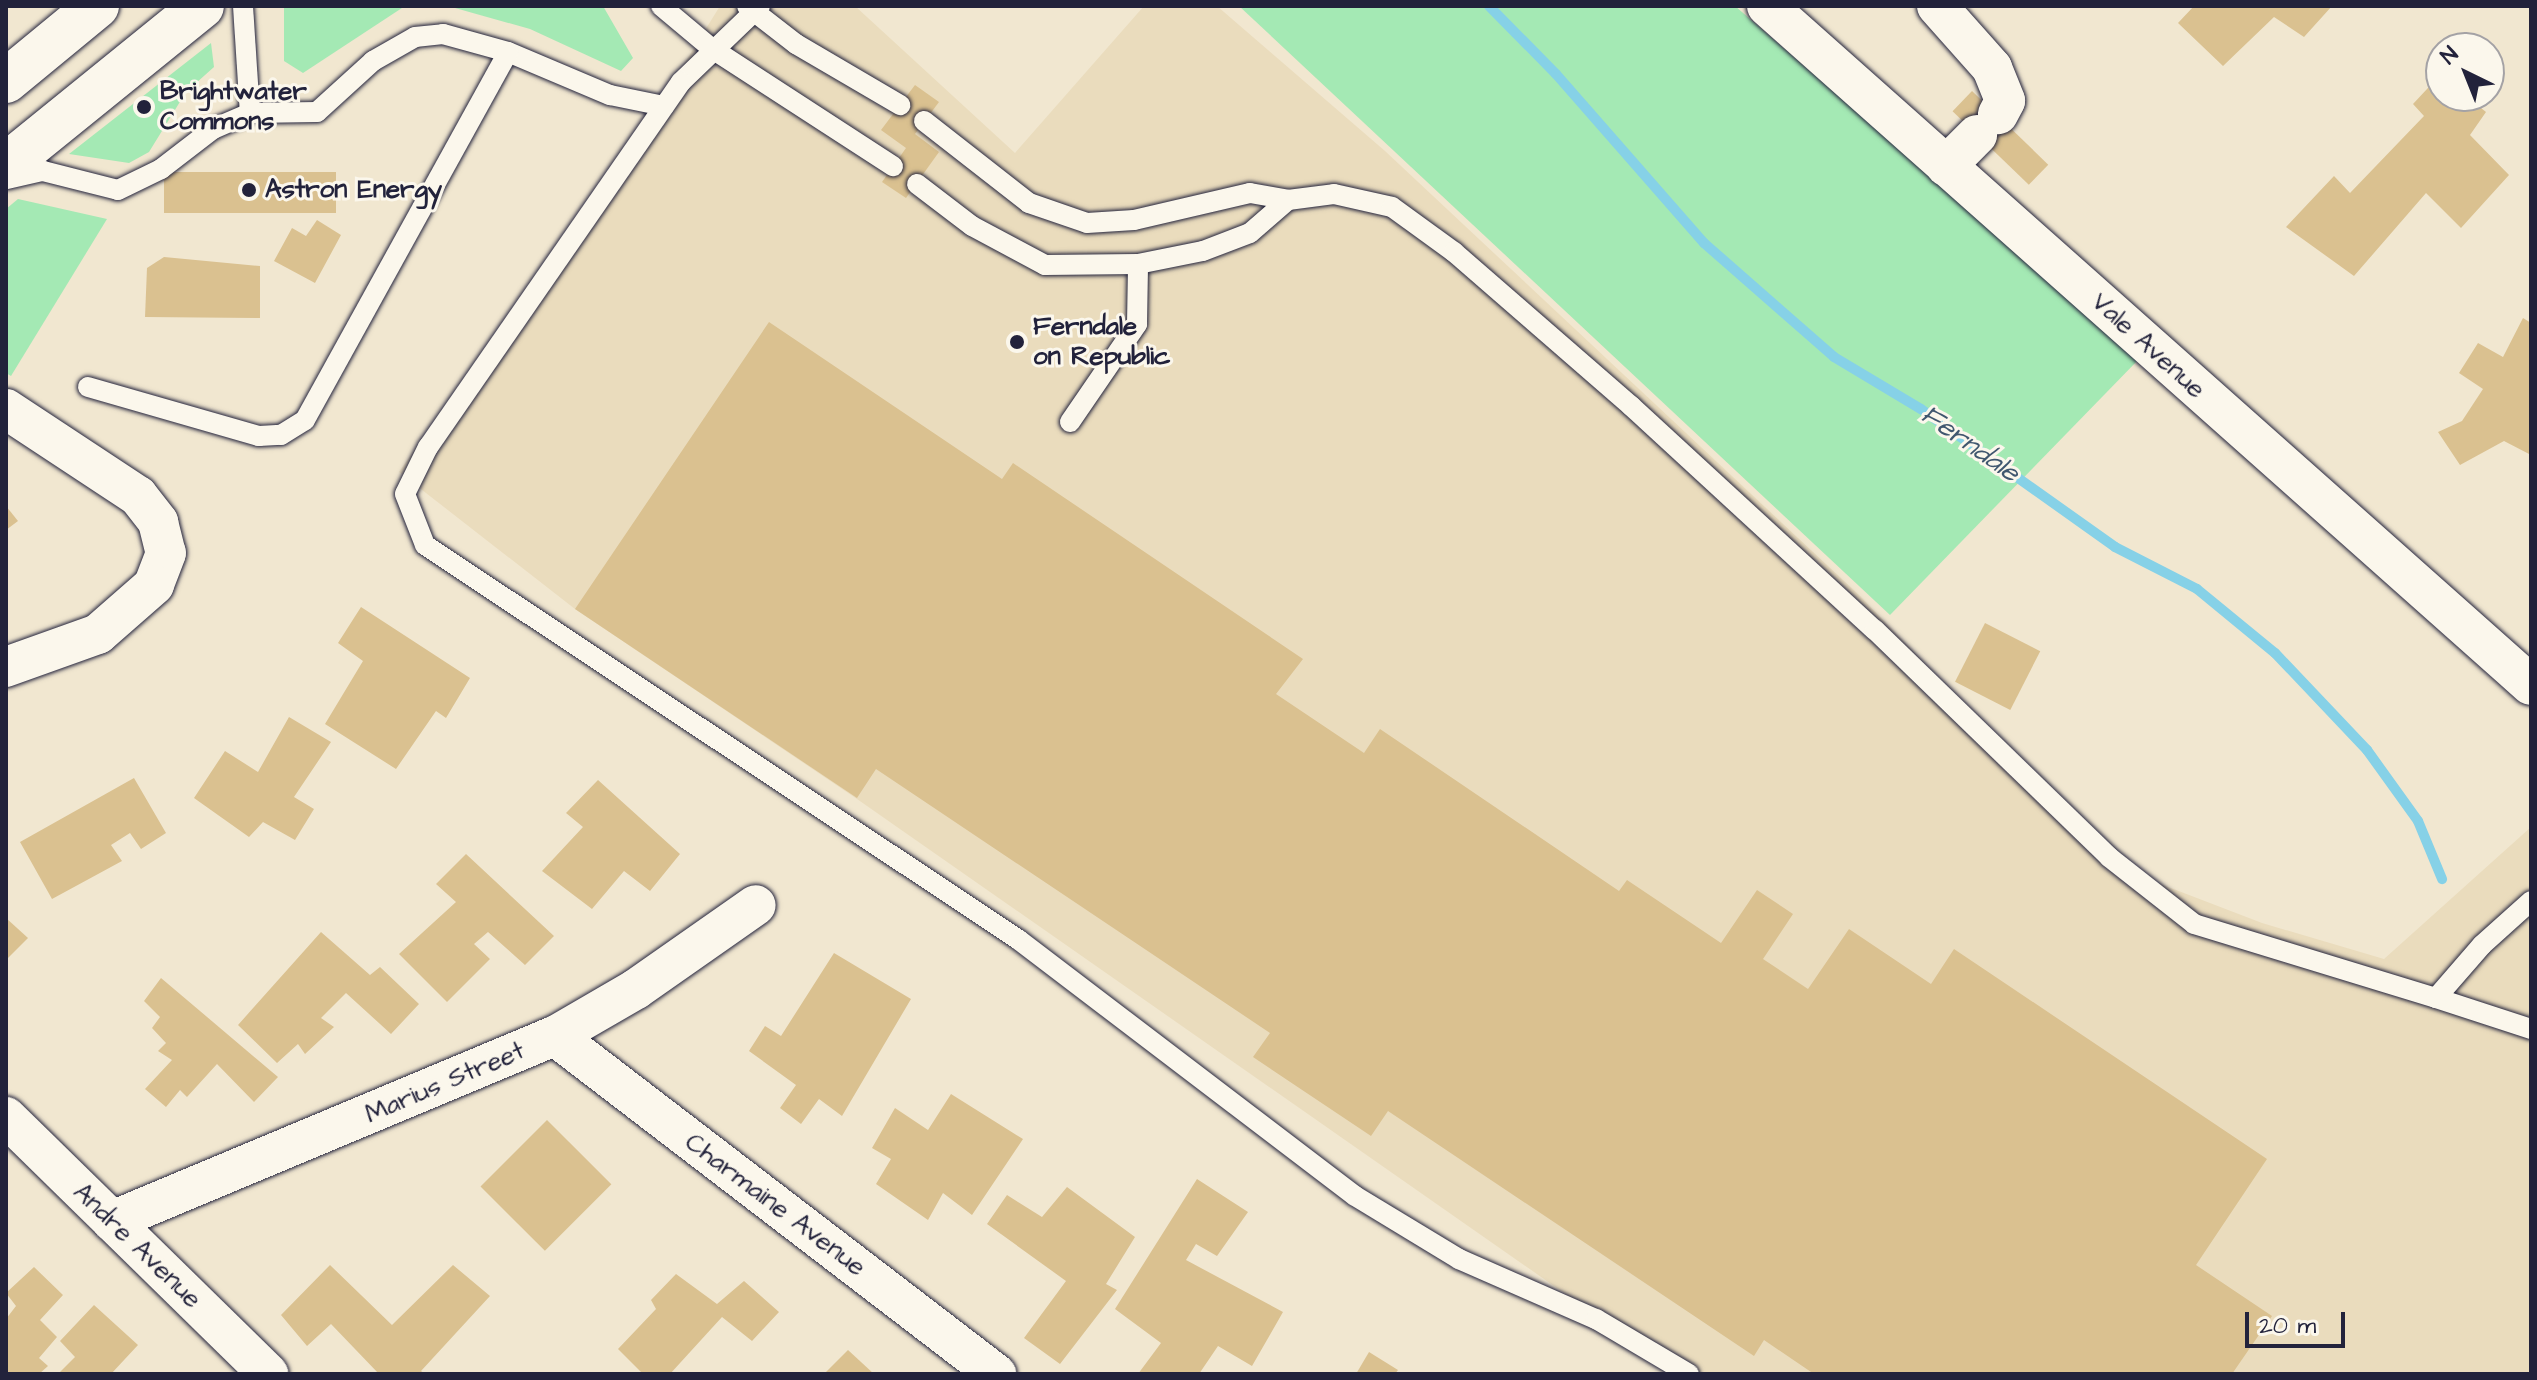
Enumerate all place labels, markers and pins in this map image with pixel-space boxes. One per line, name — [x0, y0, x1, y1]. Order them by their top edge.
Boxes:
place label: Brightwater Commons — [160, 76, 307, 138]
marker: Brightwater Commons — [135, 98, 153, 116]
place label: Astron Energy — [265, 174, 442, 206]
marker: Astron Energy — [240, 181, 258, 199]
place label: Ferndale on Republic — [1033, 311, 1170, 372]
marker: Ferndale on Republic — [1008, 333, 1026, 351]

